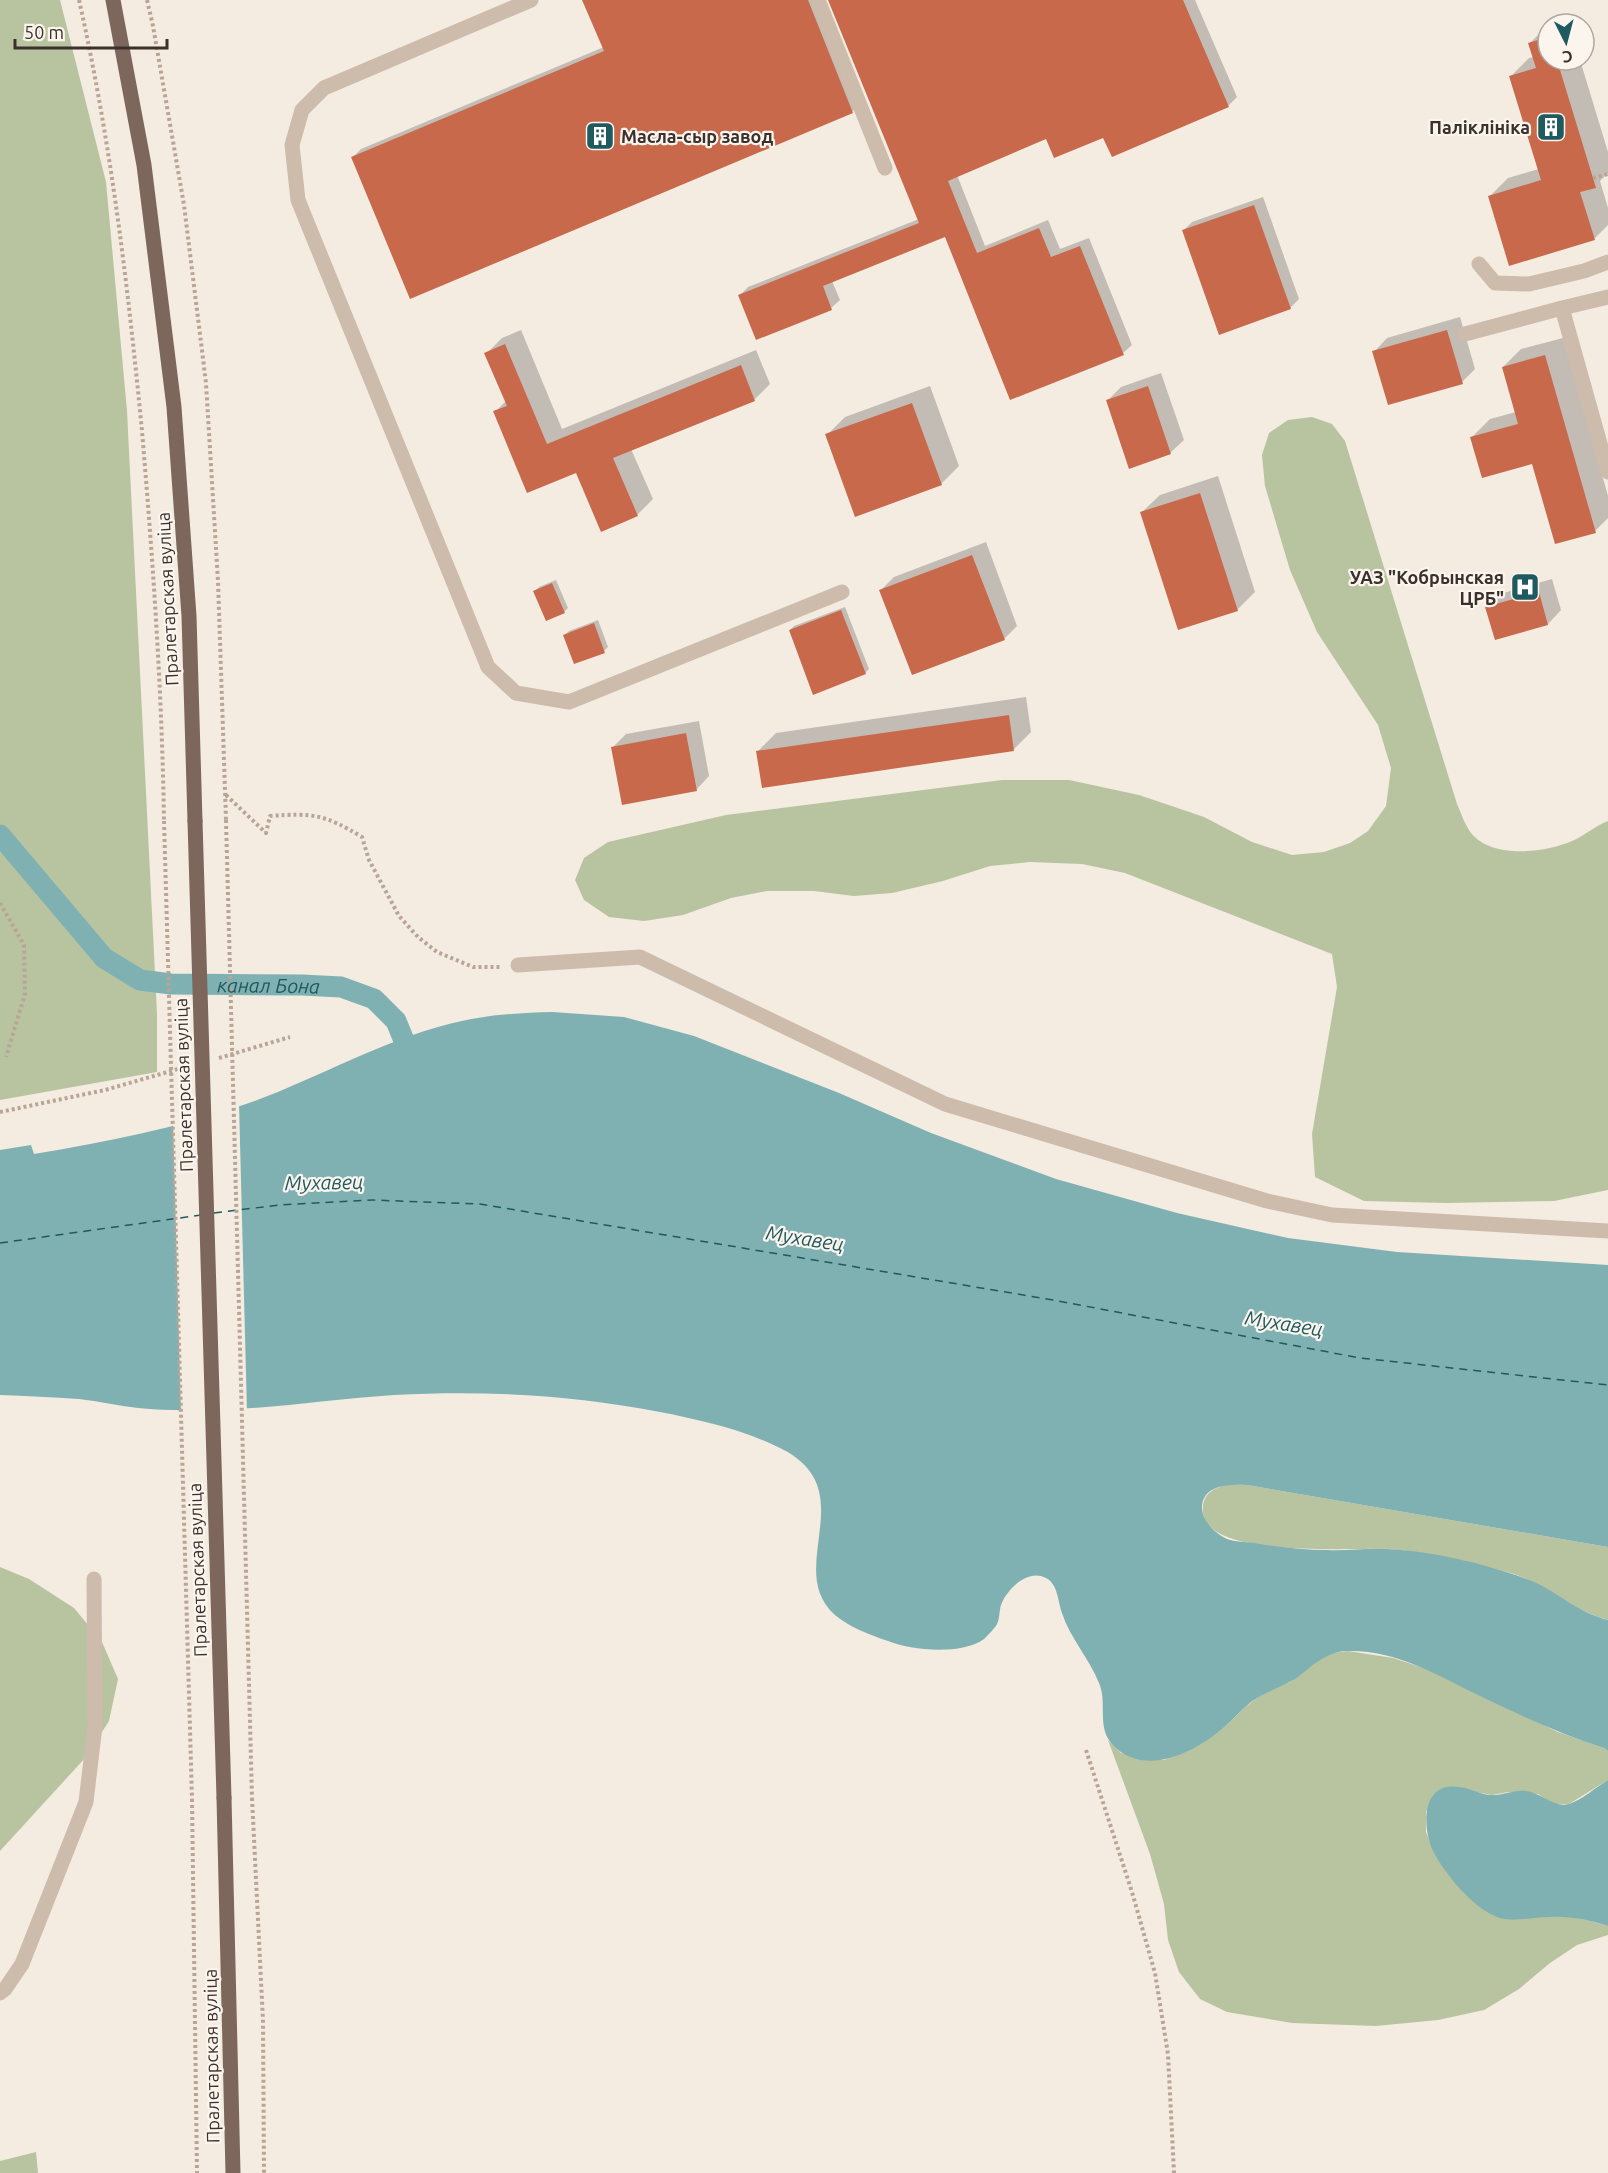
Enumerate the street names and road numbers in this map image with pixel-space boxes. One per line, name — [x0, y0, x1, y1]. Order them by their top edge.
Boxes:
street label: Пралетарская вуліца — [152, 512, 182, 686]
street label: Пралетарская вуліца — [170, 998, 196, 1172]
street label: Пралетарская вуліца — [184, 1483, 210, 1657]
street label: Пралетарская вуліца — [199, 1969, 223, 2143]

